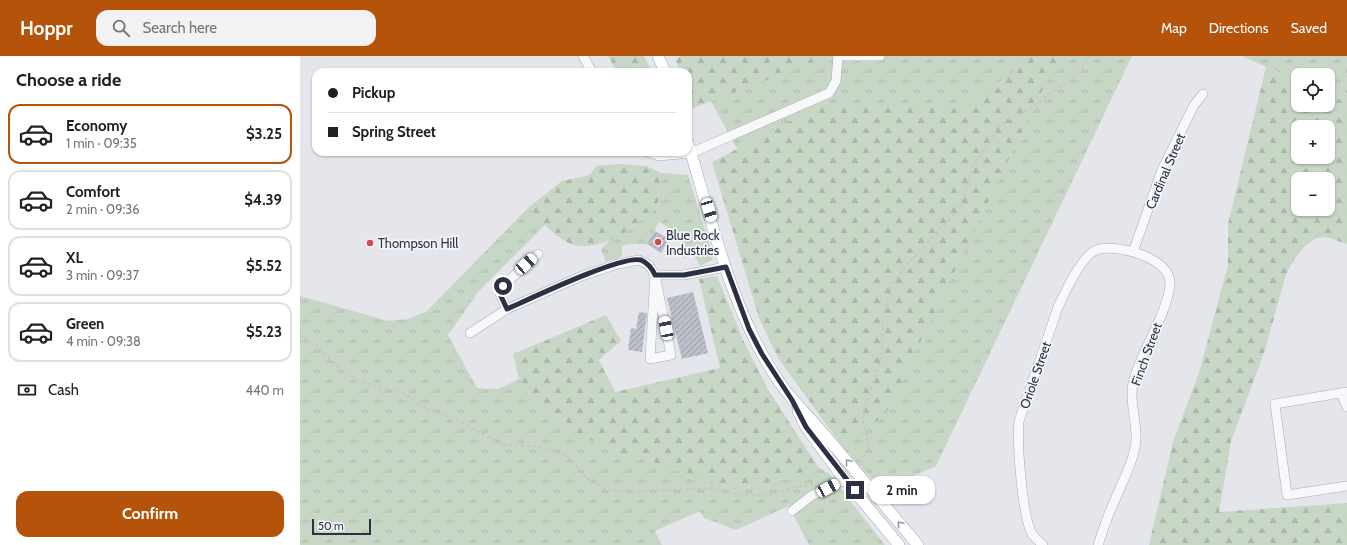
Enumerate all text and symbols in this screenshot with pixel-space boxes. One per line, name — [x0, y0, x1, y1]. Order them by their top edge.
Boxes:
search box — [96, 10, 376, 46]
text: Hoppr — [20, 17, 72, 40]
icon: search — [110, 17, 132, 39]
text: Search here — [142, 19, 217, 37]
text: Map — [1161, 19, 1187, 37]
text: Directions — [1209, 19, 1269, 37]
text: Saved — [1291, 19, 1327, 37]
map controls — [1291, 68, 1335, 216]
button: locate — [1291, 68, 1335, 112]
text: Choose a ride — [16, 69, 121, 91]
text: Pickup — [352, 84, 395, 102]
icon: car — [18, 116, 54, 152]
text: Economy — [66, 117, 127, 135]
button: + — [1291, 120, 1335, 164]
text: Spring Street — [352, 123, 436, 141]
text: $3.25 — [246, 125, 282, 143]
street label: Cardinal Street — [1142, 130, 1188, 211]
text: 1 min · 09:35 — [66, 135, 137, 151]
button: − — [1291, 172, 1335, 216]
icon: car — [18, 182, 54, 218]
text: Comfort — [66, 183, 120, 201]
text: $4.39 — [244, 191, 282, 209]
car — [700, 197, 718, 223]
text: 2 min · 09:36 — [66, 201, 140, 217]
place label: Blue Rock Industries — [666, 227, 720, 258]
place label: Thompson Hill — [378, 235, 458, 251]
marker: Blue Rock Industries — [653, 237, 663, 247]
marker: Thompson Hill — [365, 238, 375, 248]
icon: car — [18, 248, 54, 284]
text: XL — [66, 249, 83, 267]
car — [513, 252, 539, 276]
text: $5.52 — [246, 257, 282, 275]
text: 3 min · 09:37 — [66, 267, 139, 283]
route start — [494, 277, 512, 295]
icon: car — [18, 314, 54, 350]
text: Green — [66, 315, 104, 333]
car — [658, 315, 674, 341]
street label: Finch Street — [1127, 320, 1165, 388]
text: $5.23 — [246, 323, 282, 341]
text: 4 min · 09:38 — [66, 333, 141, 349]
street label: Oriole Street — [1016, 339, 1054, 411]
icon: cash — [16, 379, 38, 401]
text: Cash — [48, 381, 79, 399]
text: 440 m — [246, 382, 284, 398]
one-way arrow — [845, 459, 852, 467]
callout: 2 min — [869, 476, 935, 504]
car — [815, 477, 841, 499]
route end — [846, 481, 864, 499]
text: 2 min — [886, 482, 918, 498]
button: Confirm — [16, 491, 284, 537]
scale bar — [312, 517, 371, 536]
text: 50 m — [318, 519, 344, 533]
one-way arrow — [897, 521, 904, 528]

